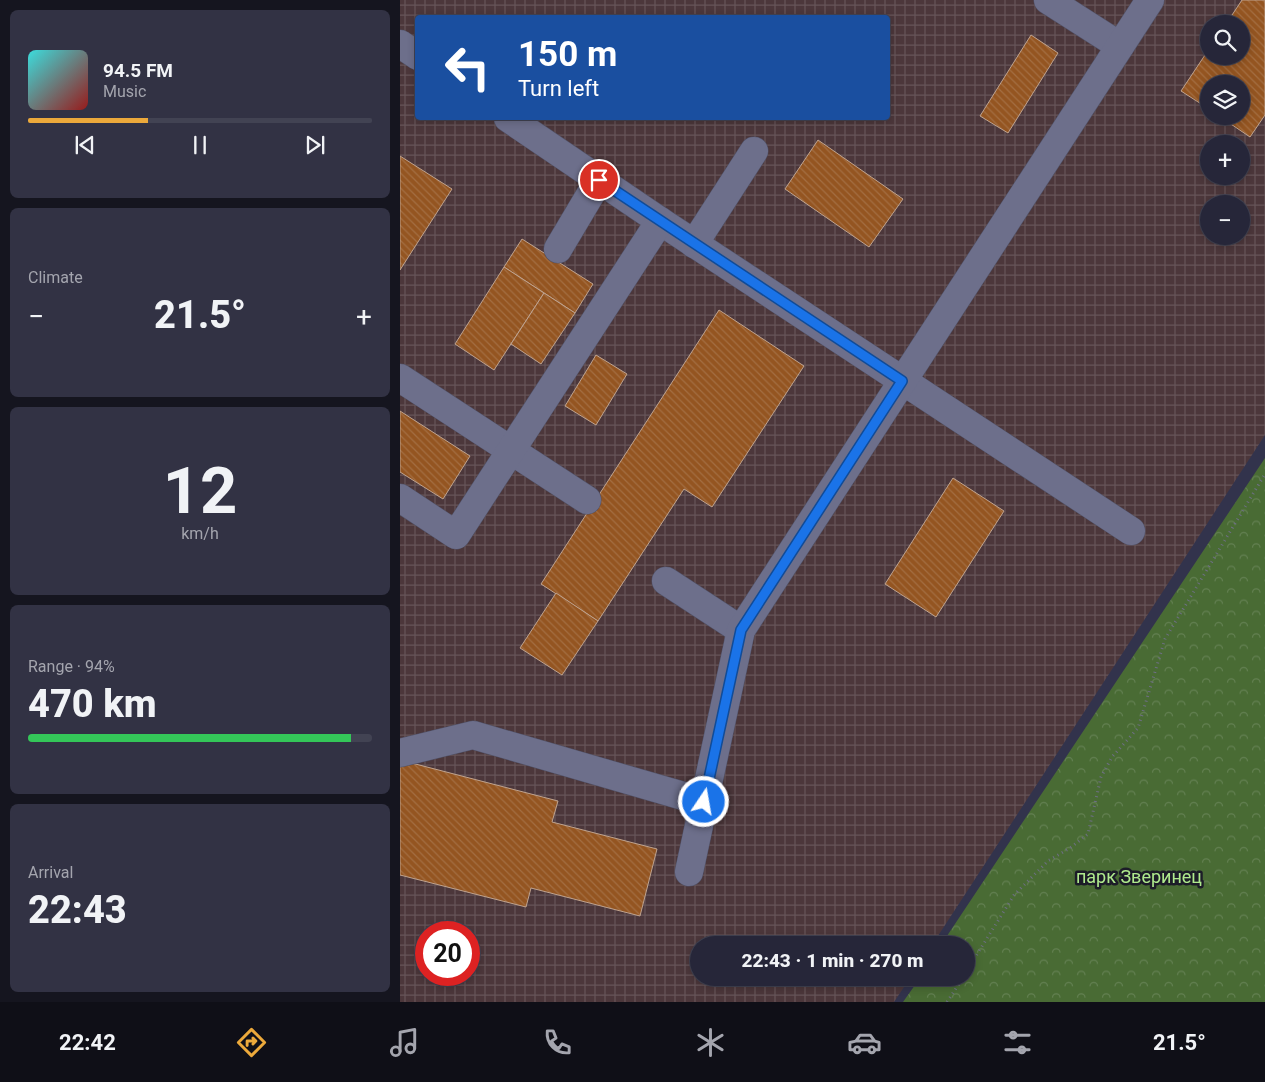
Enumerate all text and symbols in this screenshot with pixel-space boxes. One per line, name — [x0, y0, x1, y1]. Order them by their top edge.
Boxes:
map controls — [1200, 15, 1250, 245]
button: search — [1200, 15, 1250, 65]
text: 150 m — [518, 34, 617, 75]
icon: left — [435, 35, 500, 100]
text: 94.5 FM — [103, 59, 173, 82]
button: layers — [1200, 75, 1250, 125]
text: Turn left — [518, 76, 599, 101]
text: Music — [103, 82, 146, 101]
icon: previous — [71, 131, 99, 159]
icon: pause — [186, 131, 214, 159]
icon: next — [301, 131, 329, 159]
button: + — [1200, 135, 1250, 185]
pin — [578, 159, 620, 201]
icon: arrive — [585, 166, 613, 194]
button: − — [1200, 195, 1250, 245]
text: Climate — [28, 268, 83, 287]
text: 21.5° — [154, 293, 246, 337]
text: − — [28, 300, 44, 333]
text: + — [356, 300, 372, 333]
text: 12 — [163, 453, 237, 529]
text: km/h — [181, 524, 219, 543]
text: Range · 94% — [28, 657, 115, 676]
text: 470 km — [28, 682, 157, 726]
position arrow — [677, 775, 729, 827]
text: Arrival — [28, 863, 73, 882]
park label: парк Зверинец — [1076, 866, 1202, 887]
text: 22:43 — [28, 888, 127, 932]
speed limit sign: 20 — [415, 921, 480, 986]
text: 22:43 · 1 min · 270 m — [741, 949, 924, 972]
icon: directions — [234, 1025, 269, 1060]
icon: music — [387, 1025, 422, 1060]
icon: phone — [540, 1025, 575, 1060]
icon: climate — [693, 1025, 728, 1060]
icon: car — [847, 1025, 882, 1060]
icon: filters — [1000, 1025, 1035, 1060]
text: 22:42 — [59, 1030, 116, 1055]
text: 21.5° — [1153, 1030, 1206, 1055]

